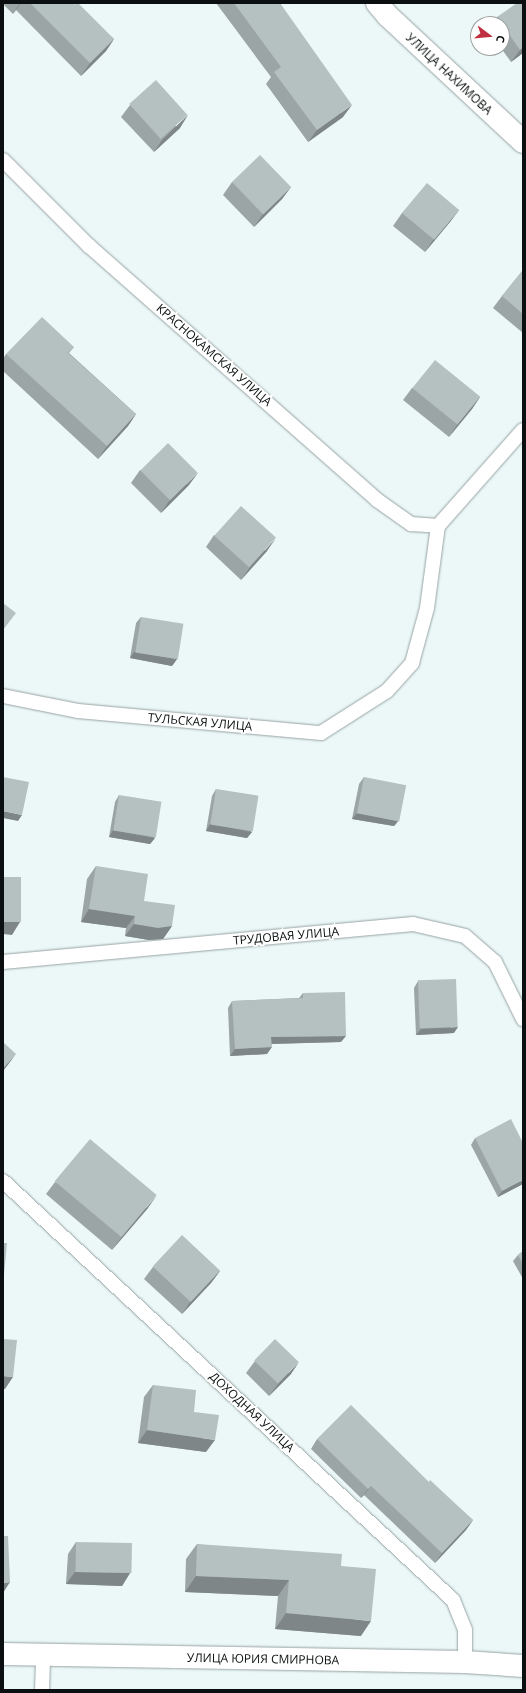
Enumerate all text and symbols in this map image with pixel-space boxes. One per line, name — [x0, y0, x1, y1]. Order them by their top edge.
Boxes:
north arrow — [470, 16, 510, 56]
street label: УЛИЦА НАХИМОВА — [403, 30, 495, 118]
text: С — [493, 34, 509, 45]
street label: КРАСНОКАМСКАЯ УЛИЦА — [153, 301, 275, 409]
street label: ТУЛЬСКАЯ УЛИЦА — [147, 710, 253, 734]
street label: ТРУДОВАЯ УЛИЦА — [232, 924, 340, 948]
street label: ДОХОДНАЯ УЛИЦА — [207, 1369, 297, 1455]
street label: УЛИЦА ЮРИЯ СМИРНОВА — [187, 1650, 339, 1668]

